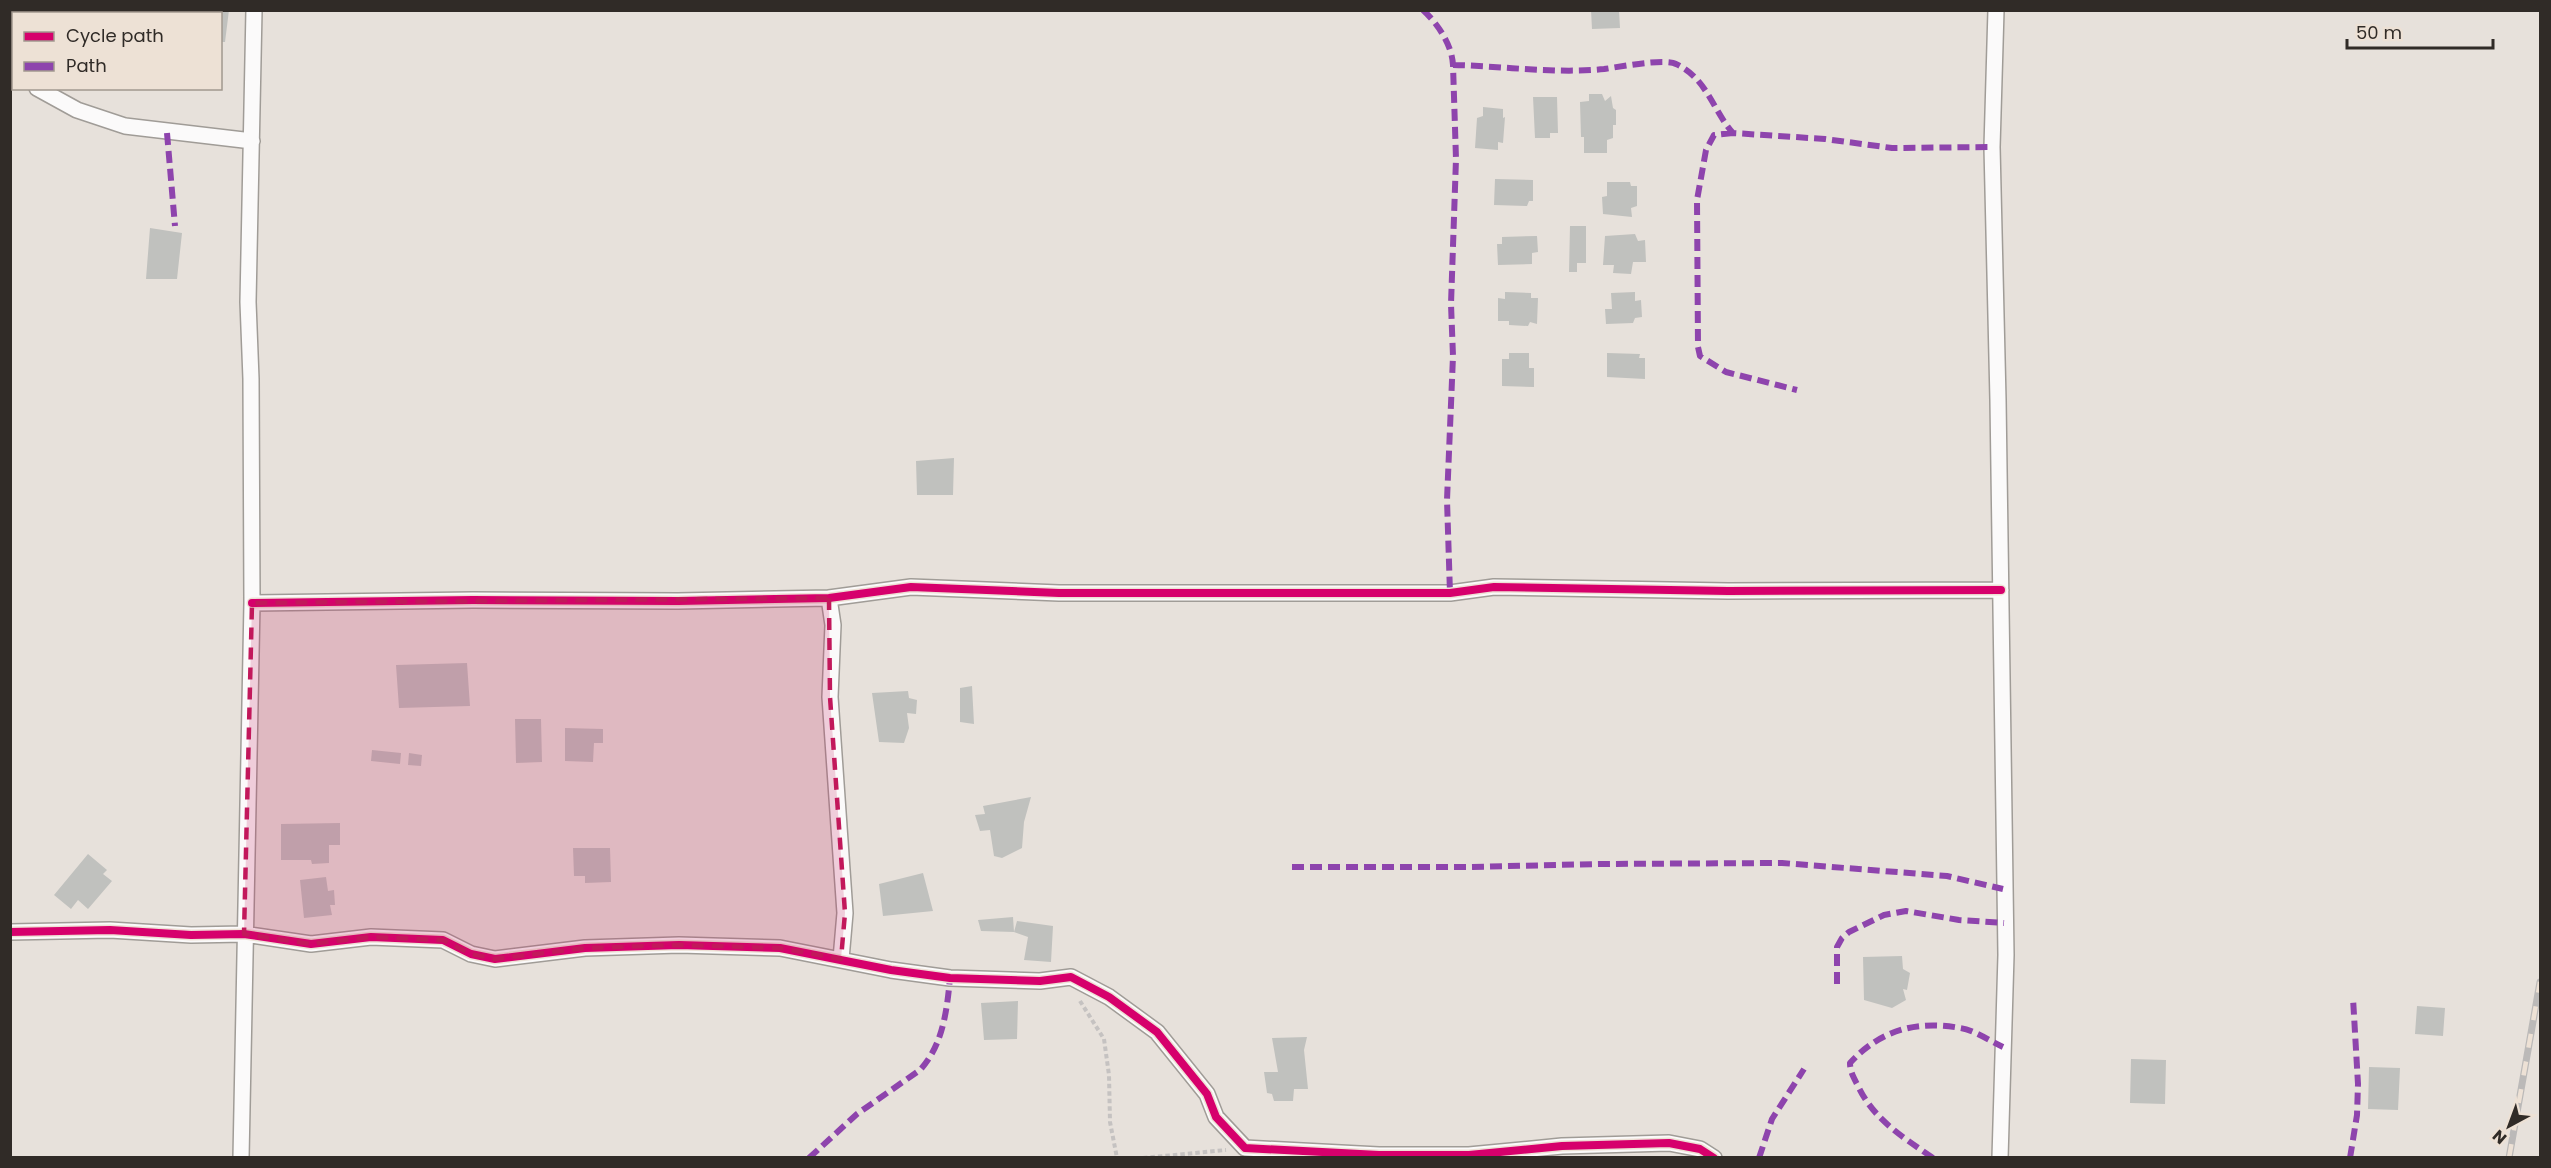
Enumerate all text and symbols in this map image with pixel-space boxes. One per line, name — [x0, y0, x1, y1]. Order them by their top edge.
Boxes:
legend — [12, 12, 222, 90]
scale bar — [2347, 12, 2492, 50]
text: 50 m — [2356, 20, 2402, 45]
text: Cycle path — [66, 23, 164, 48]
text: Path — [66, 53, 107, 78]
north arrow — [2479, 1096, 2539, 1156]
text: N — [2487, 1124, 2512, 1150]

